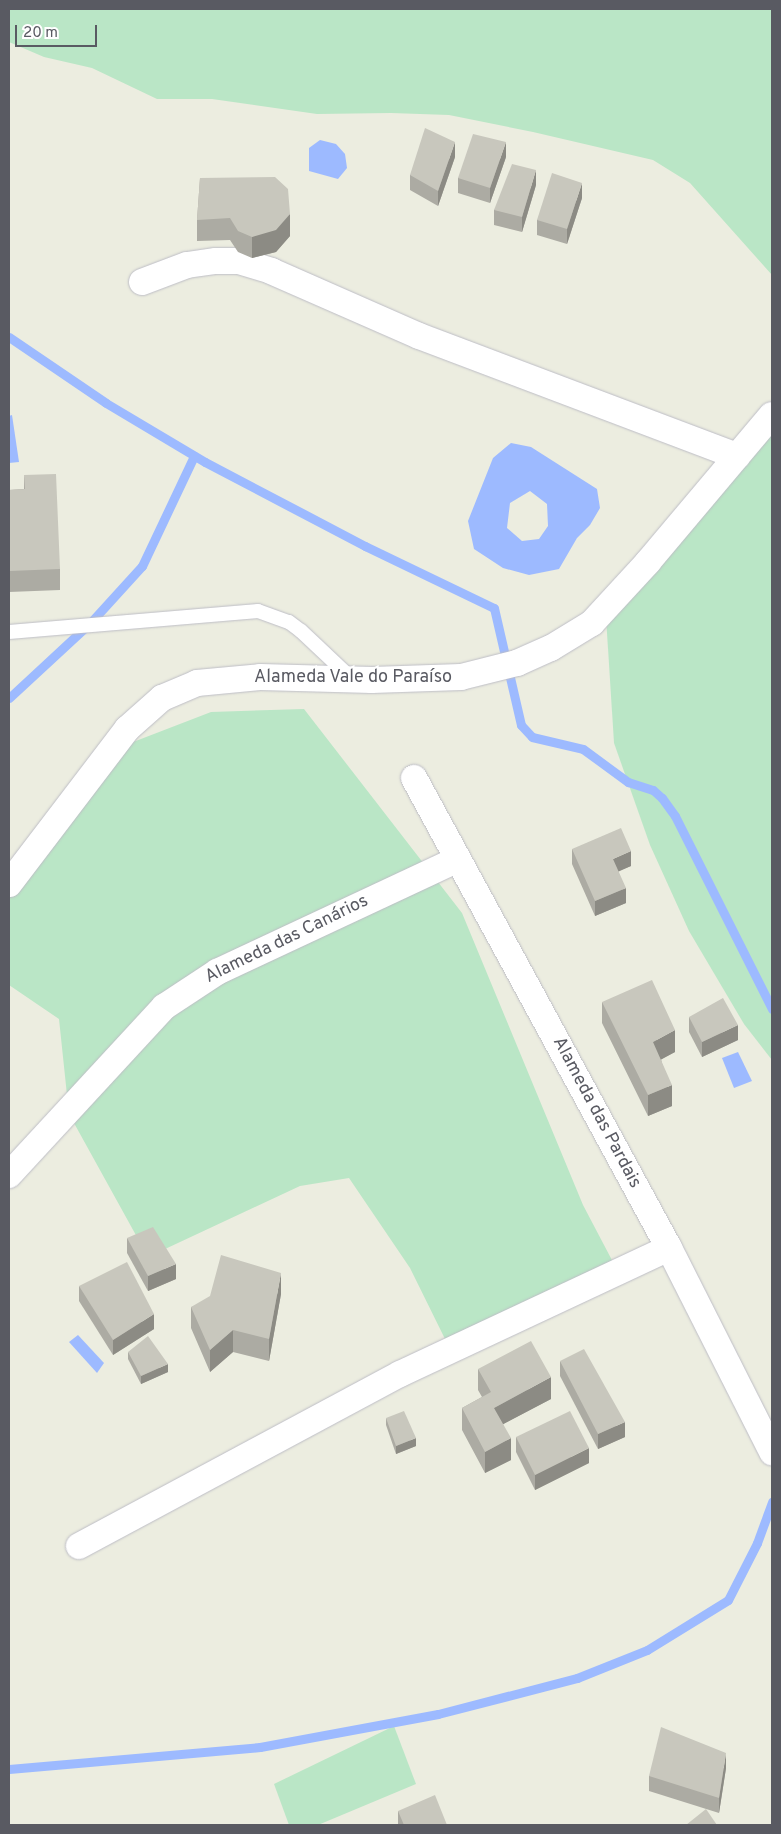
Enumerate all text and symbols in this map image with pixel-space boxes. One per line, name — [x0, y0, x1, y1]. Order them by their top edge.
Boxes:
scale bar — [18, 15, 100, 47]
text: 20 m — [23, 24, 58, 43]
street label: Alameda Vale do Paraíso — [254, 667, 452, 689]
street label: Alameda das Canários — [202, 891, 372, 989]
street label: Alameda das Pardais — [547, 1034, 645, 1192]

